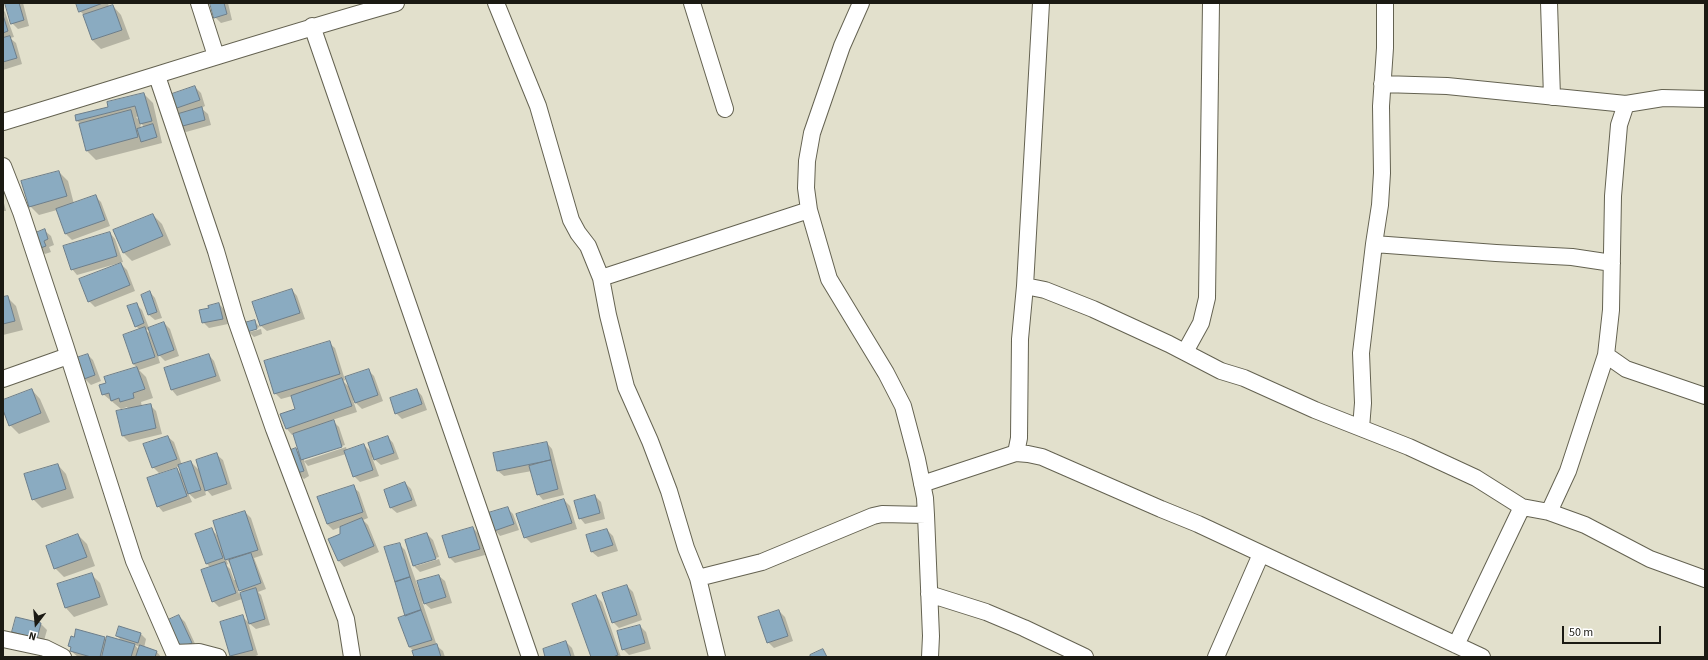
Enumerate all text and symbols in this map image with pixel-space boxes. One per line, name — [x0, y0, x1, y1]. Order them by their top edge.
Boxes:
north arrow — [16, 604, 56, 644]
scale bar — [1564, 618, 1663, 644]
text: 50 m — [1569, 624, 1593, 641]
text: N — [27, 628, 38, 644]

